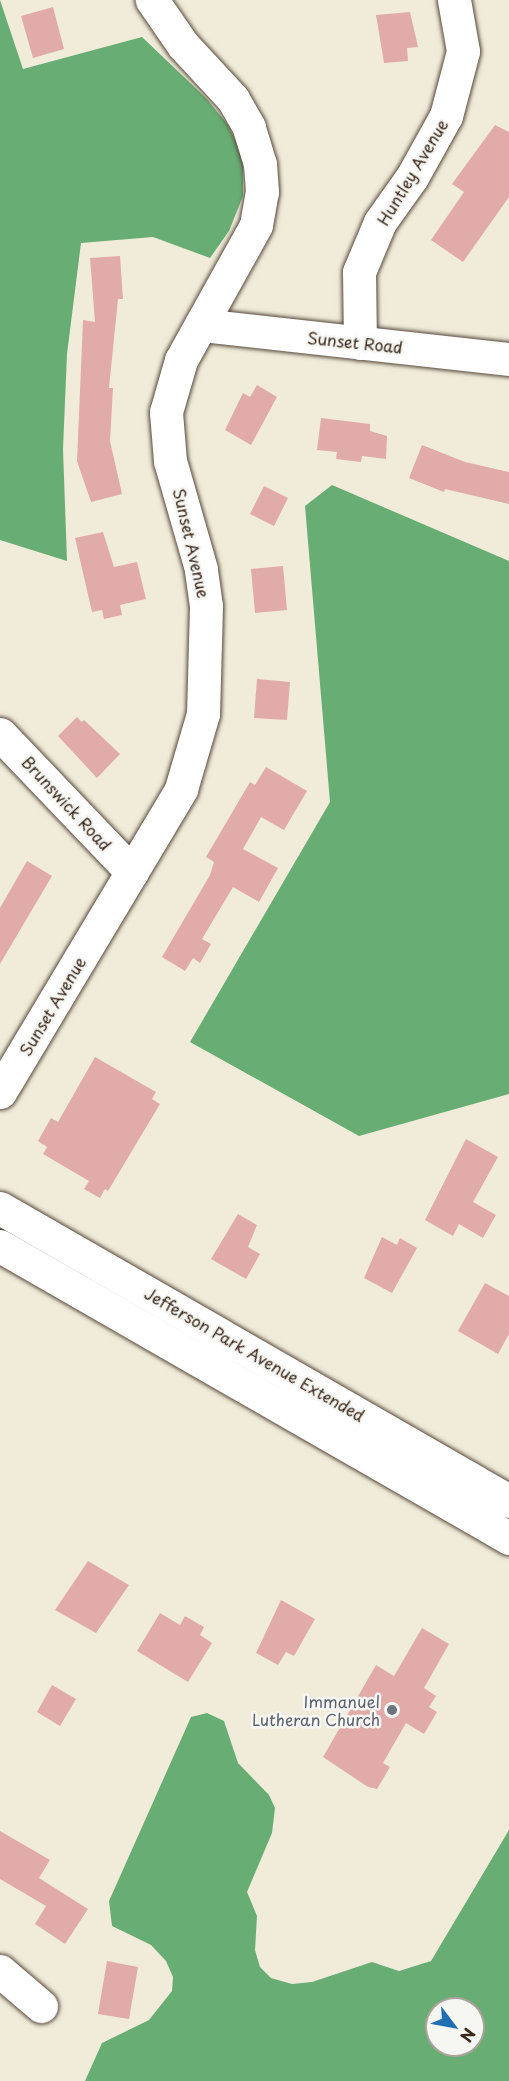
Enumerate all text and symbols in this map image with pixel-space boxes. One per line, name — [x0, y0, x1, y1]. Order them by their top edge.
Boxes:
street label: Huntley Avenue — [373, 115, 451, 229]
street label: Sunset Road — [306, 327, 404, 357]
street label: Sunset Avenue — [170, 486, 214, 600]
street label: Brunswick Road — [18, 752, 116, 854]
street label: Sunset Avenue — [15, 953, 89, 1059]
street label: Jefferson Park Avenue Extended — [142, 1283, 368, 1425]
place label: Immanuel Lutheran Church — [252, 1691, 380, 1729]
marker: Immanuel Lutheran Church — [385, 1703, 399, 1717]
north arrow — [425, 1997, 485, 2057]
text: N — [455, 2024, 482, 2047]

